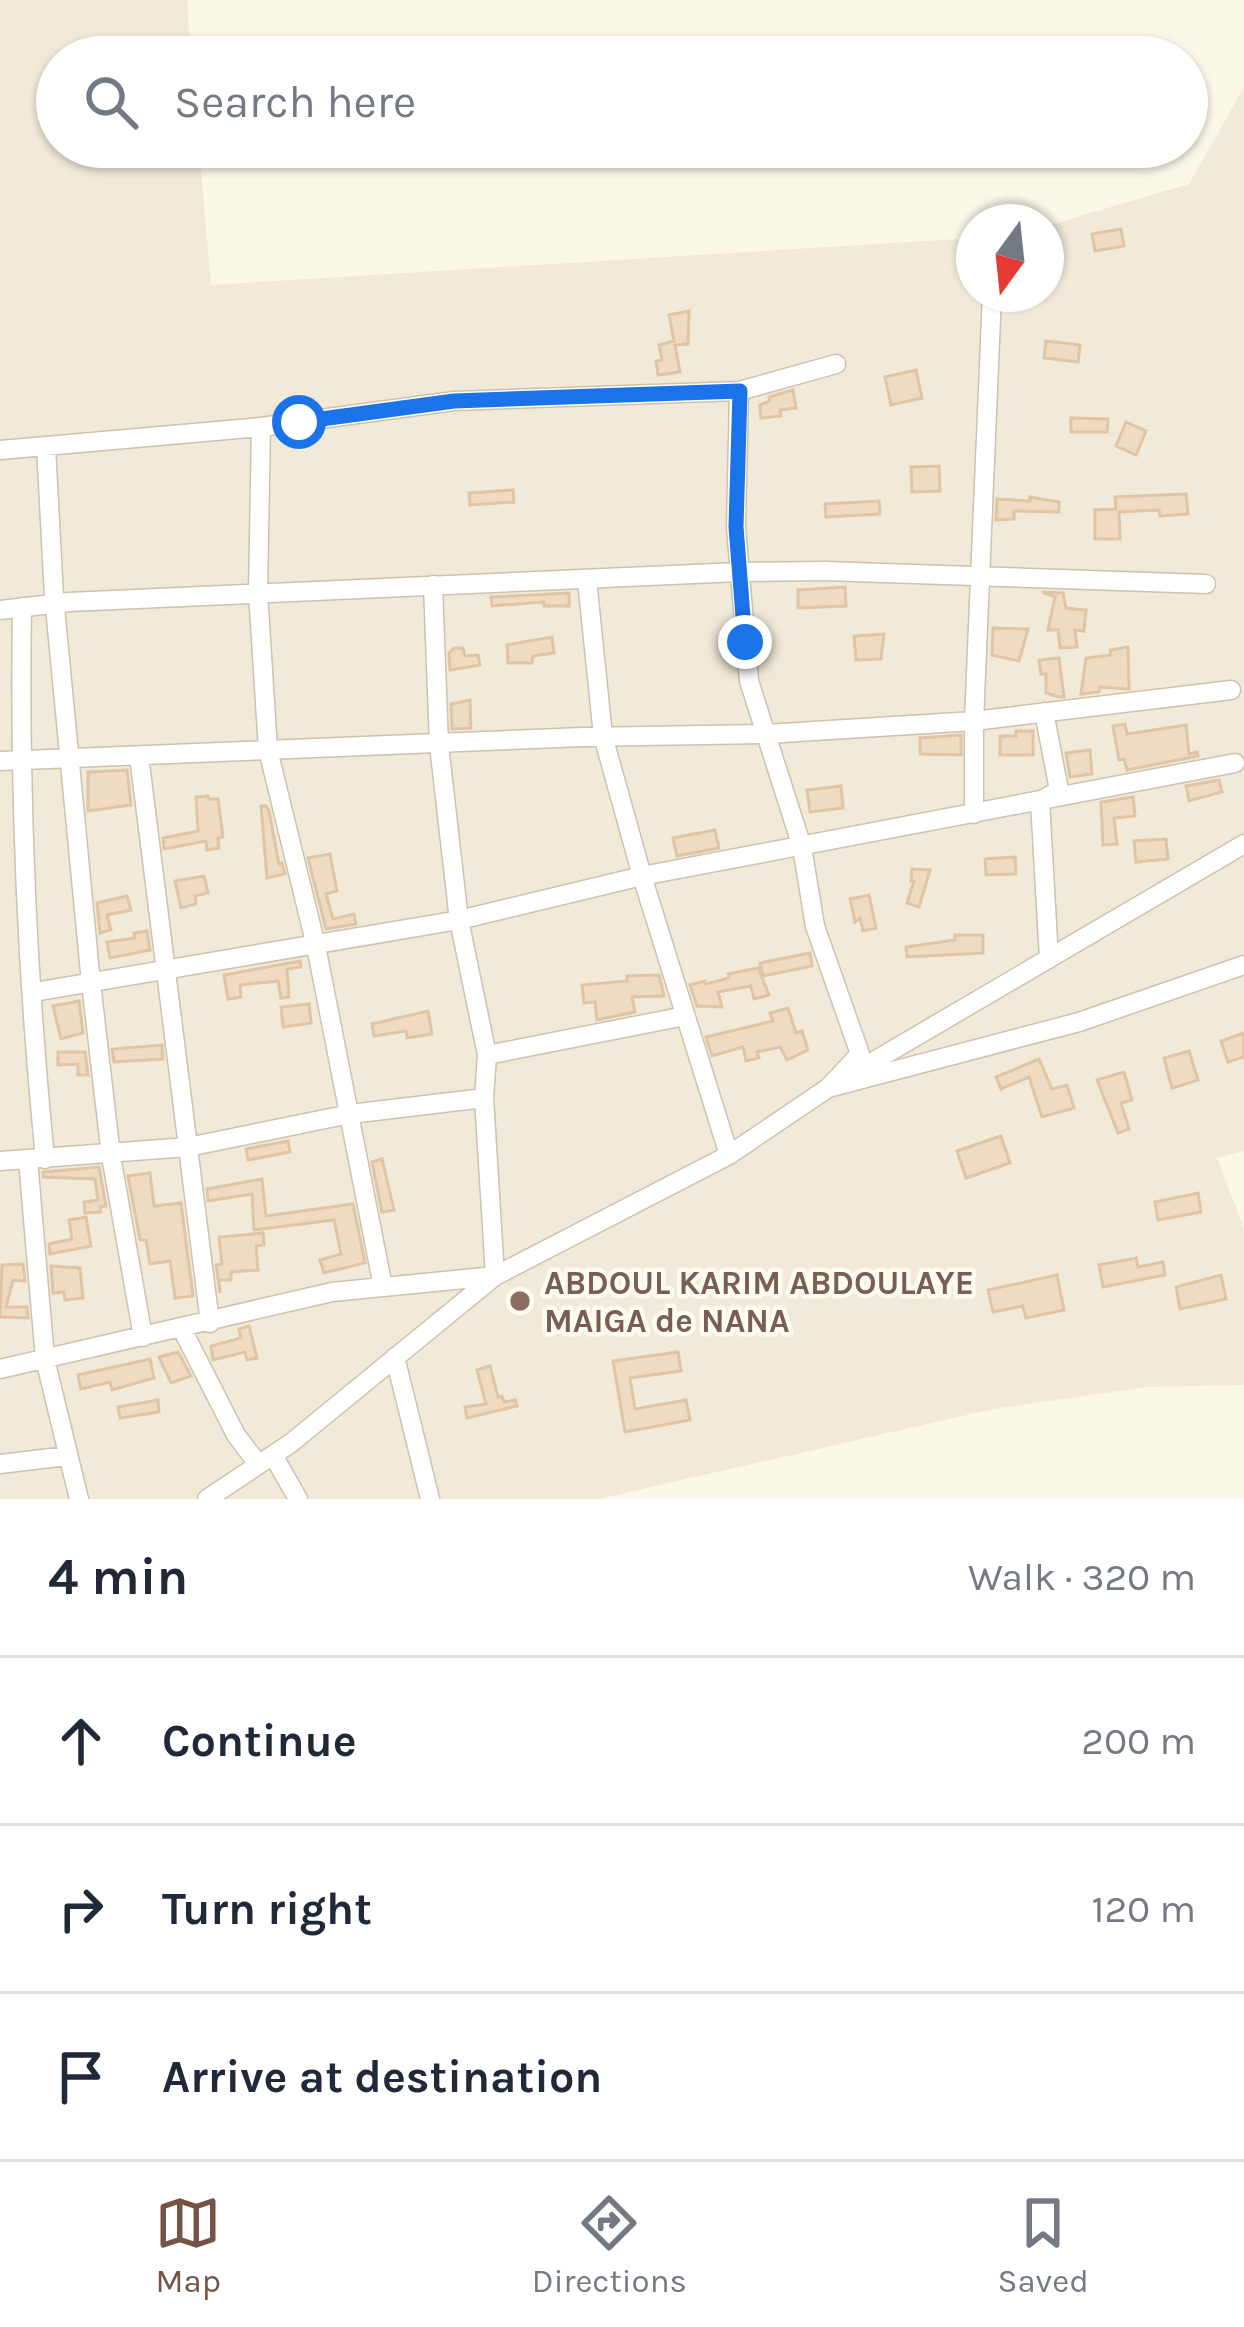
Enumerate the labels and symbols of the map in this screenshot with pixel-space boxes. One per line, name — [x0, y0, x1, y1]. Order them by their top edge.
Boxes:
north arrow — [956, 204, 1064, 312]
route start — [272, 395, 326, 449]
route end — [718, 615, 772, 669]
place label: ABDOUL KARIM ABDOULAYE MAIGA de NANA — [544, 1264, 974, 1340]
marker: ABDOUL KARIM ABDOULAYE MAIGA de NANA — [507, 1288, 533, 1314]

